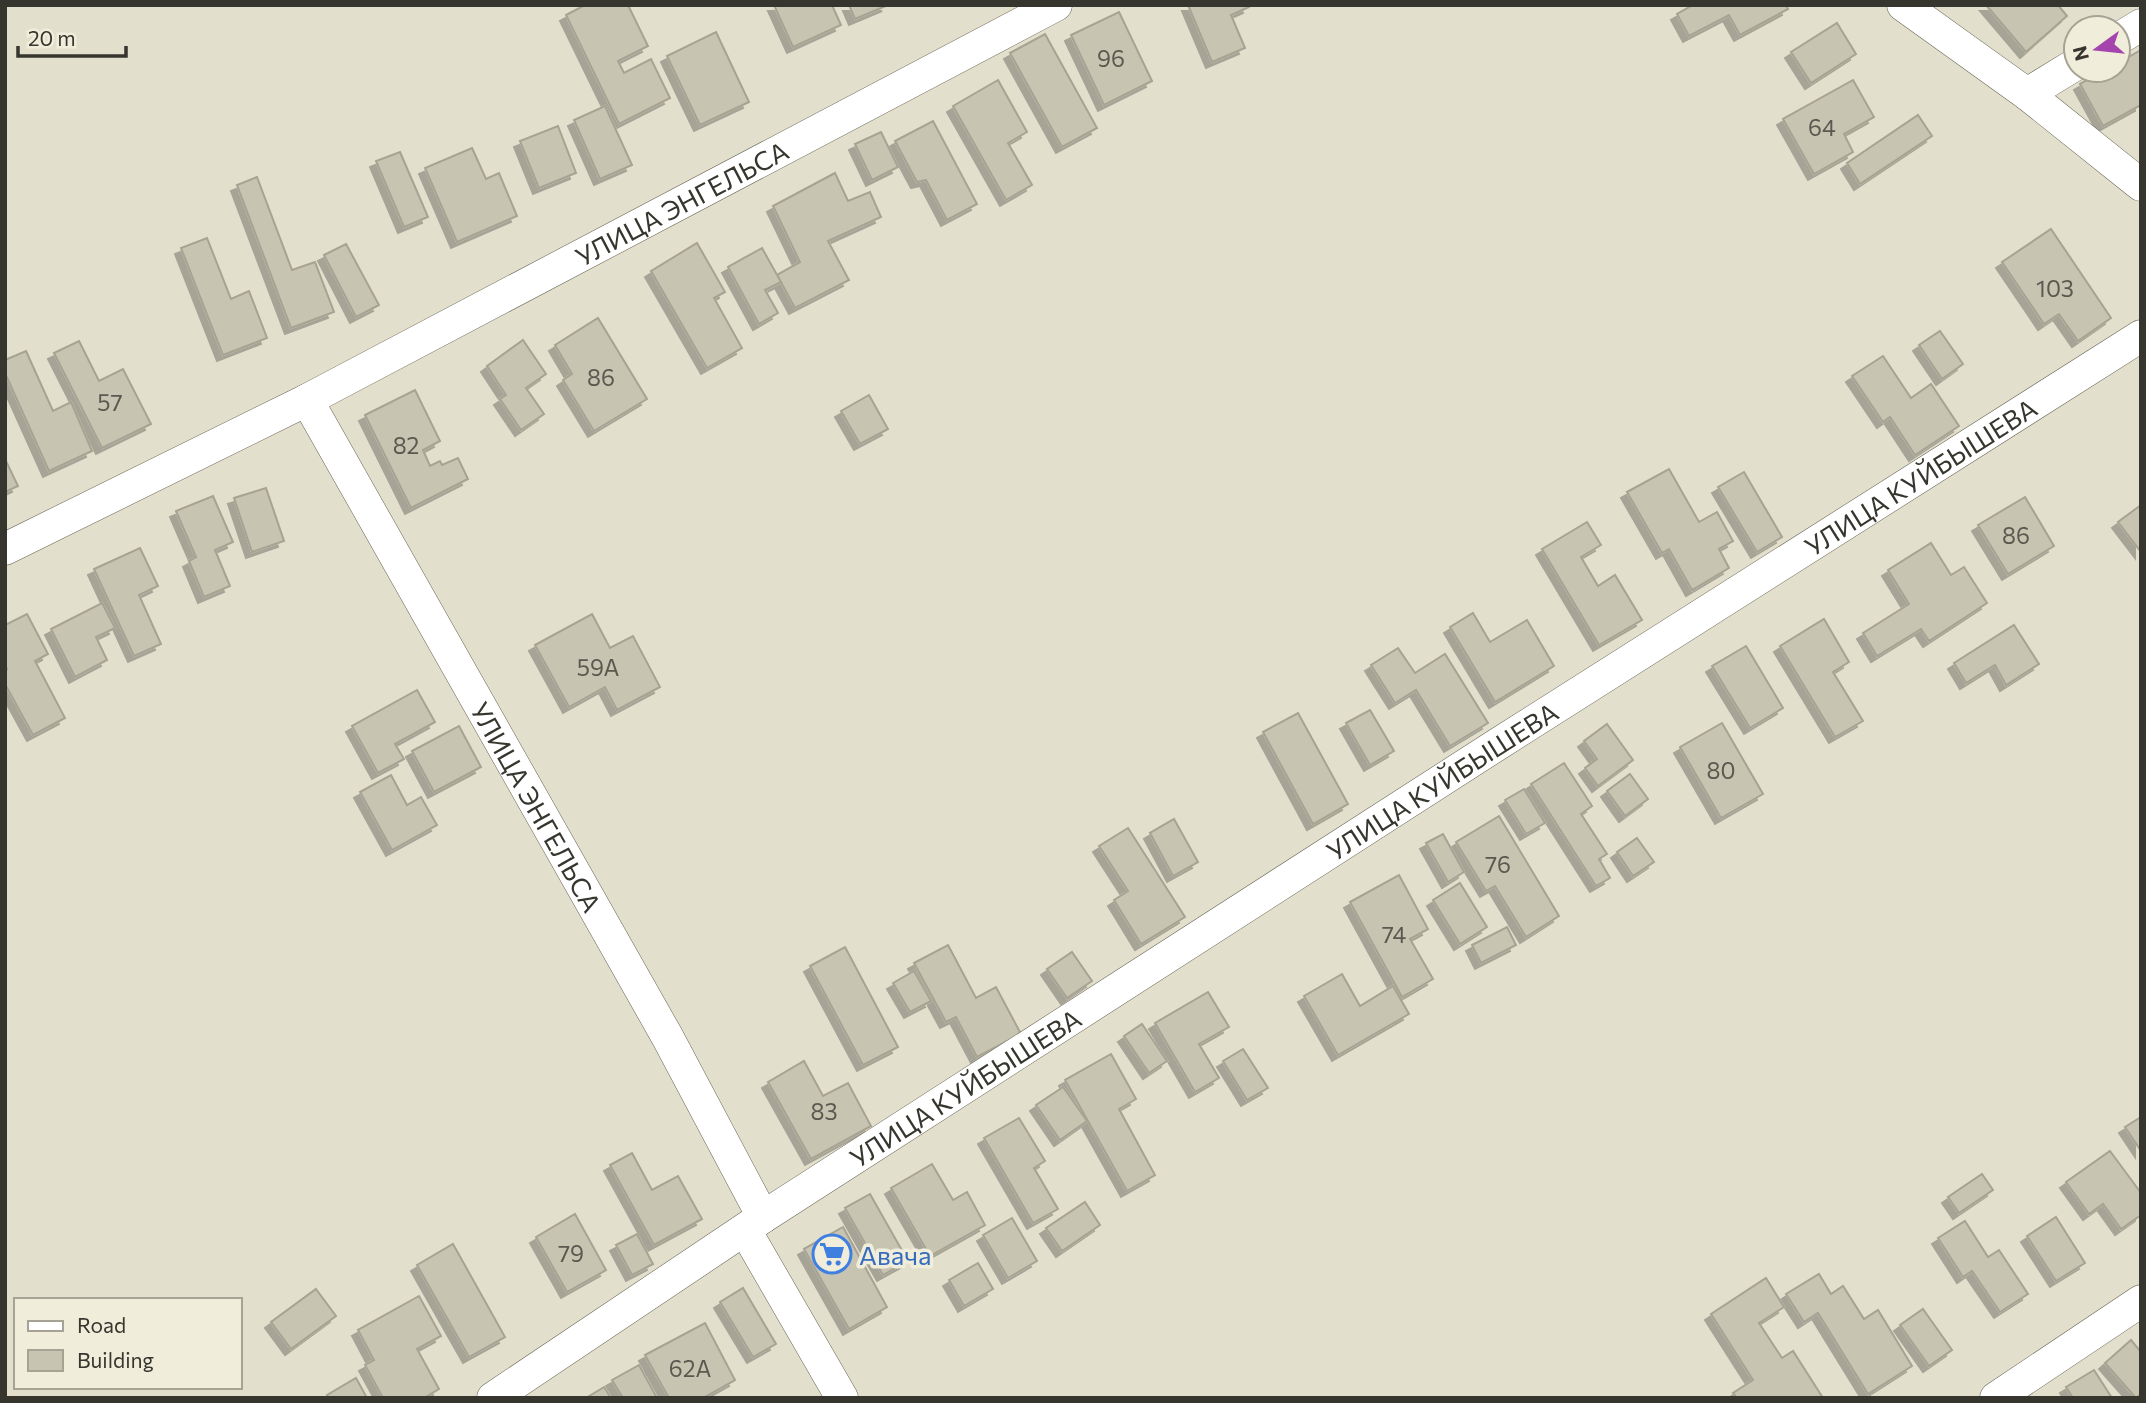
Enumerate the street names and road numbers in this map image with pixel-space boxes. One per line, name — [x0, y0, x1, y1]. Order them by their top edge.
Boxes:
street label: УЛИЦА ЭНГЕЛЬСА — [570, 134, 793, 271]
street label: УЛИЦА КУЙБЫШЕВА — [1798, 391, 2042, 561]
street label: УЛИЦА КУЙБЫШЕВА — [1320, 695, 1563, 866]
street label: УЛИЦА ЭНГЕЛЬСА — [465, 696, 609, 917]
street label: УЛИЦА КУЙБЫШЕВА — [843, 1001, 1086, 1173]

